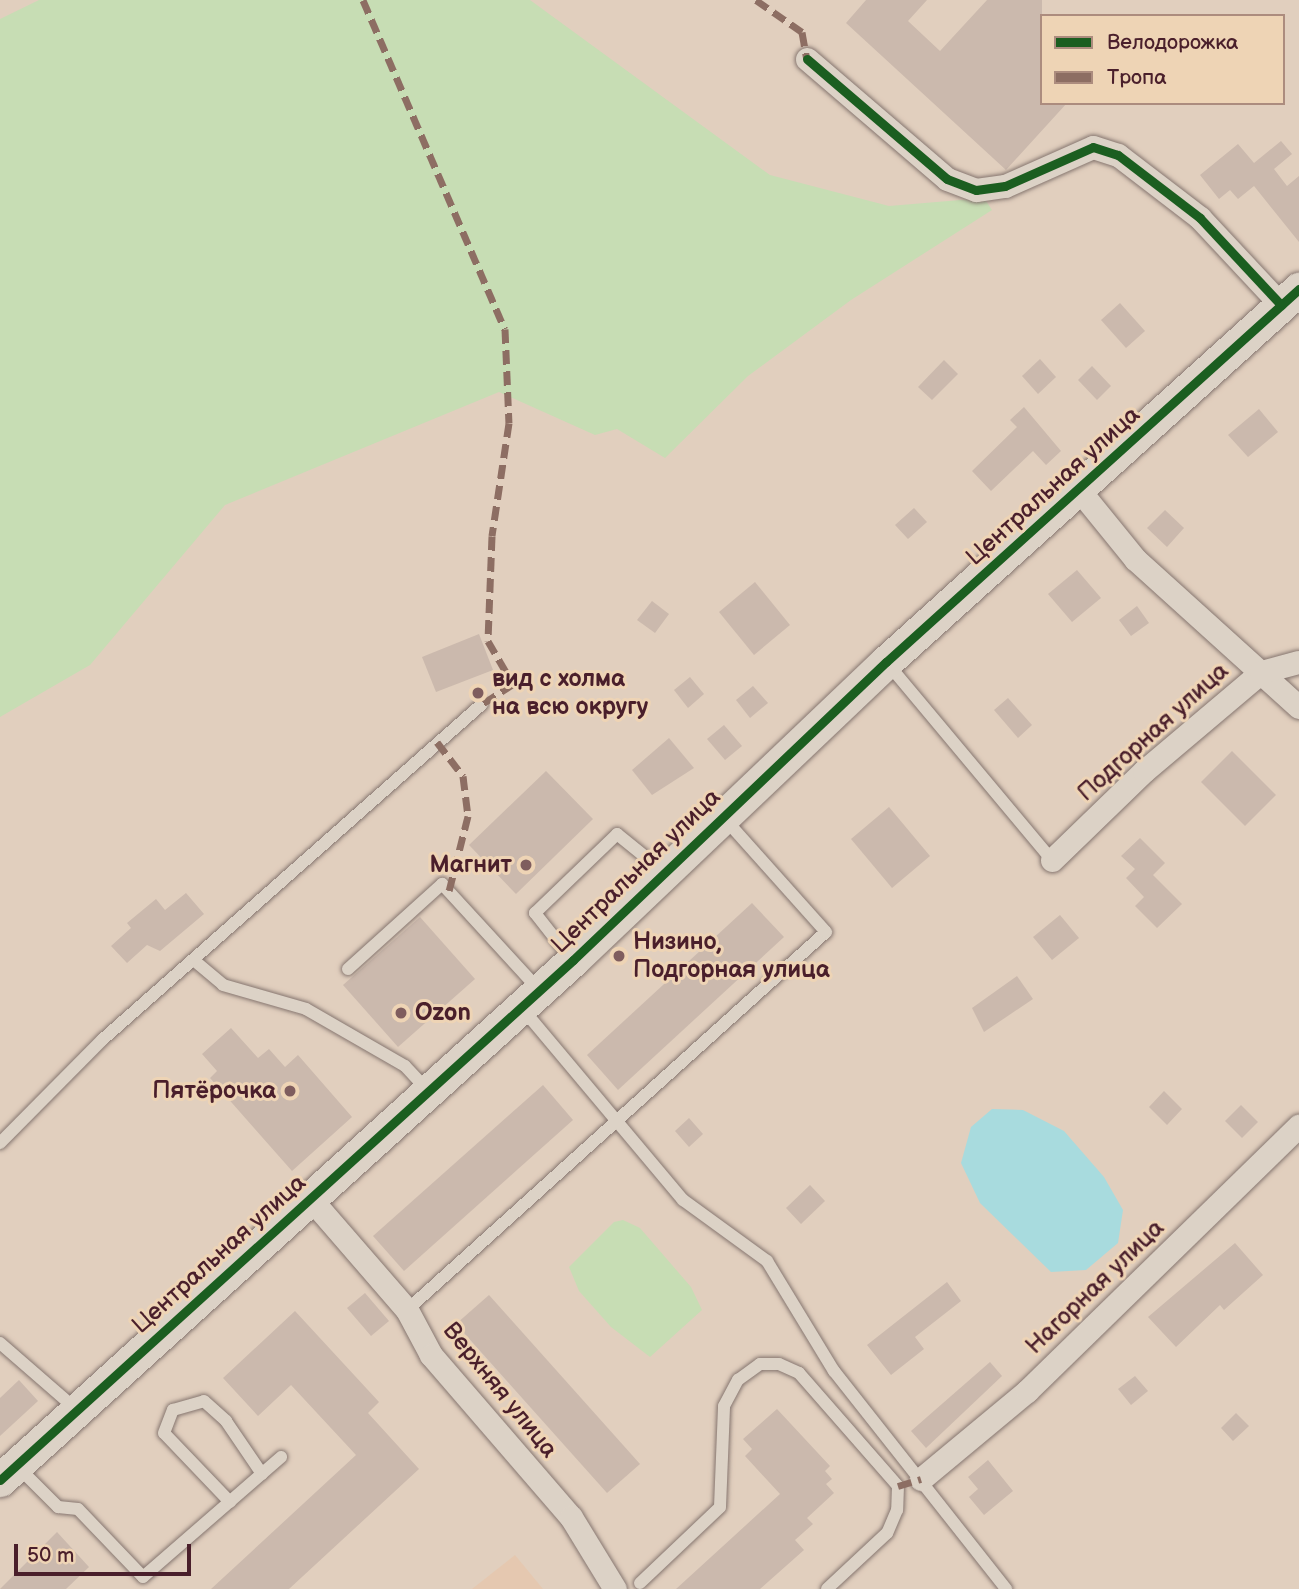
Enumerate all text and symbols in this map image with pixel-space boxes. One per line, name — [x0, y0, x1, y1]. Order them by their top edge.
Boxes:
legend — [1040, 14, 1285, 105]
text: Велодорожка — [1107, 30, 1238, 55]
text: Тропа — [1107, 65, 1167, 90]
street label: Центральная улица — [960, 400, 1146, 572]
street label: Подгорная улица — [1072, 657, 1234, 807]
place label: вид с холма на всю округу — [492, 665, 648, 721]
marker: вид с холма на всю округу — [470, 685, 486, 701]
street label: Центральная улица — [546, 783, 726, 959]
place label: Магнит — [430, 851, 512, 879]
marker: Магнит — [518, 857, 534, 873]
place label: Низино, Подгорная улица — [633, 928, 830, 984]
marker: Низино, Подгорная улица — [611, 948, 627, 964]
place label: Ozon — [415, 999, 471, 1027]
marker: Ozon — [393, 1005, 409, 1021]
place label: Пятёрочка — [152, 1077, 276, 1105]
marker: Пятёрочка — [282, 1083, 298, 1099]
street label: Центральная улица — [126, 1168, 312, 1340]
street label: Нагорная улица — [1020, 1214, 1170, 1360]
street label: Верхняя улица — [437, 1317, 563, 1463]
scale bar — [18, 1530, 194, 1574]
text: 50 m — [27, 1543, 74, 1568]

